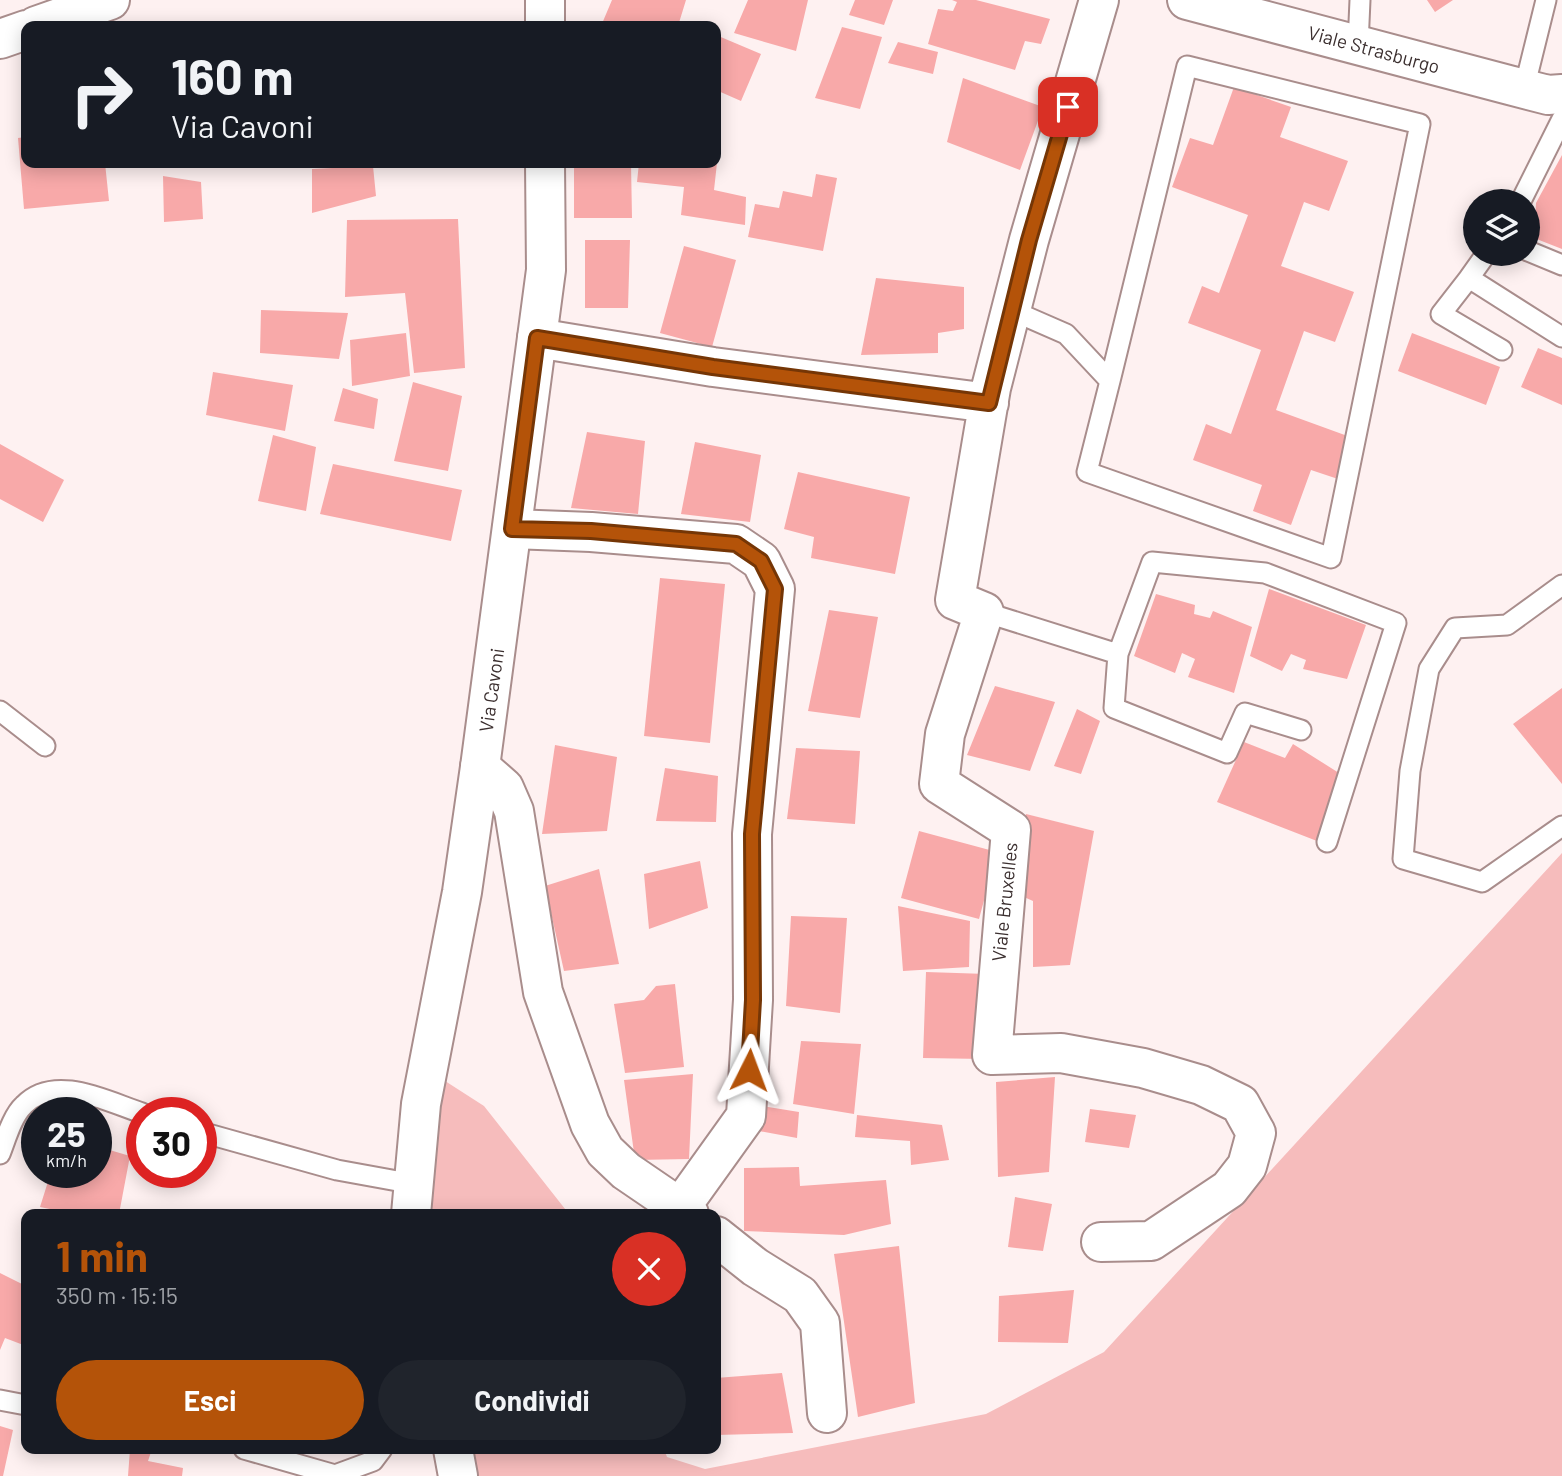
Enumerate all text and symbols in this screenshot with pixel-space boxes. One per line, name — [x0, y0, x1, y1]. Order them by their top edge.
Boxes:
street label: Viale Strasburgo — [1306, 20, 1442, 78]
text: 160 m — [171, 46, 293, 105]
icon: right — [56, 49, 147, 140]
pin — [1038, 77, 1098, 137]
icon: arrive — [1049, 88, 1087, 126]
text: Via Cavoni — [171, 106, 314, 144]
map controls — [1463, 189, 1540, 266]
button: layers — [1463, 189, 1540, 266]
street label: Via Cavoni — [474, 646, 508, 734]
street label: Viale Bruxelles — [986, 841, 1022, 963]
position arrow — [712, 1033, 786, 1107]
speed limit sign: 30 — [126, 1097, 217, 1188]
text: 25 — [47, 1112, 86, 1154]
text: km/h — [46, 1149, 87, 1171]
text: 1 min — [56, 1230, 148, 1280]
button: close — [612, 1232, 686, 1306]
text: 350 m · 15:15 — [56, 1281, 178, 1309]
button: Esci — [56, 1360, 364, 1440]
button: Condividi — [378, 1360, 686, 1440]

